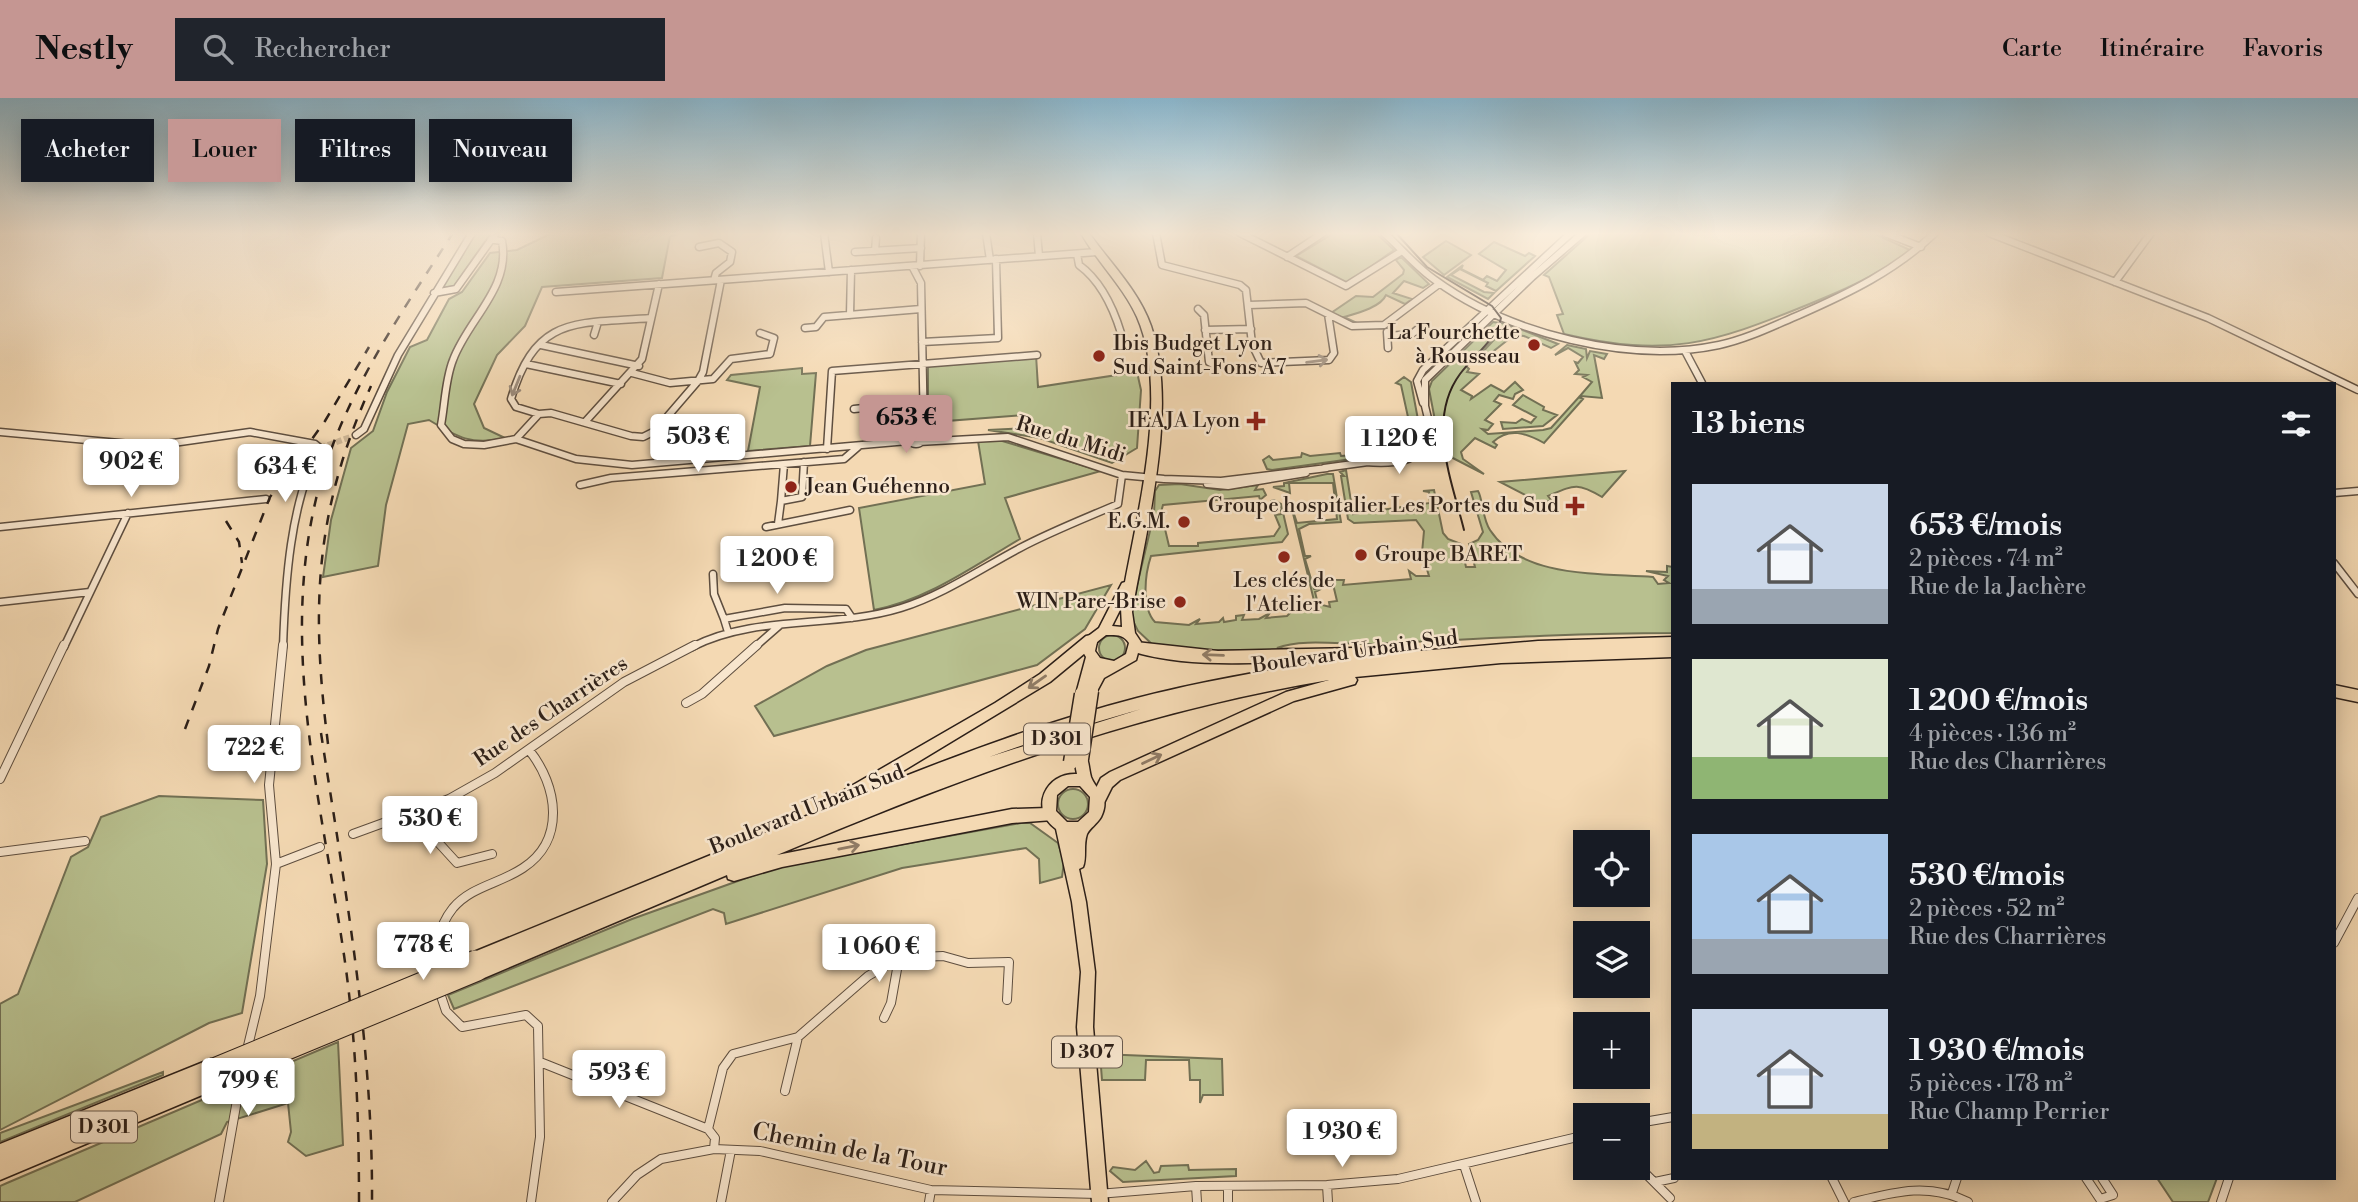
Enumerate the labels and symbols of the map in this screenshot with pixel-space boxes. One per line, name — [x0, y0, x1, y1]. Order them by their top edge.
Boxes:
place label: La Fourchette à Rousseau — [1387, 320, 1520, 370]
place label: Ibis Budget Lyon Sud Saint-Fons A7 — [1113, 331, 1287, 381]
marker: La Fourchette à Rousseau — [1526, 337, 1542, 353]
marker: Ibis Budget Lyon Sud Saint-Fons A7 — [1091, 348, 1107, 364]
one-way arrow — [1305, 354, 1328, 367]
one-way arrow — [509, 374, 522, 396]
pin: 653 € — [857, 396, 955, 455]
place label: IEAJA Lyon — [1128, 408, 1240, 434]
street label: Rue du Midi — [1013, 411, 1129, 469]
marker: IEAJA Lyon — [1246, 411, 1266, 431]
pin: 503 € — [649, 414, 747, 474]
pin: 1 120 € — [1334, 416, 1464, 476]
pin: 902 € — [82, 440, 180, 499]
pin: 634 € — [236, 444, 334, 504]
place label: Jean Guéhenno — [804, 474, 950, 500]
marker: Jean Guéhenno — [783, 479, 799, 495]
place label: Groupe hospitalier Les Portes du Sud — [1208, 493, 1559, 519]
marker: Groupe hospitalier Les Portes du Sud — [1565, 496, 1585, 516]
place label: E.G.M. — [1107, 509, 1170, 535]
marker: E.G.M. — [1176, 514, 1192, 530]
pin: 1 200 € — [712, 536, 842, 596]
place label: Groupe BARET — [1375, 542, 1522, 568]
marker: Groupe BARET — [1353, 547, 1369, 563]
marker: Les clés de l'Atelier — [1276, 549, 1292, 565]
place label: Les clés de l'Atelier — [1233, 568, 1335, 618]
place label: WIN Pare-Brise — [1015, 589, 1166, 615]
marker: WIN Pare-Brise — [1172, 594, 1188, 610]
street label: Boulevard Urbain Sud — [1249, 625, 1460, 679]
one-way arrow — [1202, 648, 1225, 661]
street label: Rue des Charrières — [469, 651, 633, 773]
one-way arrow — [1028, 675, 1047, 689]
road number: D 301 — [1024, 724, 1090, 754]
pin: 722 € — [205, 726, 303, 785]
one-way arrow — [1141, 752, 1162, 765]
street label: Boulevard Urbain Sud — [705, 759, 908, 861]
pin: 530 € — [381, 796, 479, 856]
one-way arrow — [837, 840, 860, 853]
pin: 778 € — [374, 922, 472, 982]
pin: 1 060 € — [814, 924, 944, 984]
road number: D 307 — [1052, 1036, 1122, 1068]
pin: 593 € — [570, 1051, 668, 1110]
pin: 799 € — [199, 1058, 297, 1118]
pin: 1 930 € — [1277, 1110, 1407, 1169]
road number: D 301 — [71, 1112, 137, 1142]
street label: Chemin de la Tour — [750, 1116, 950, 1184]

